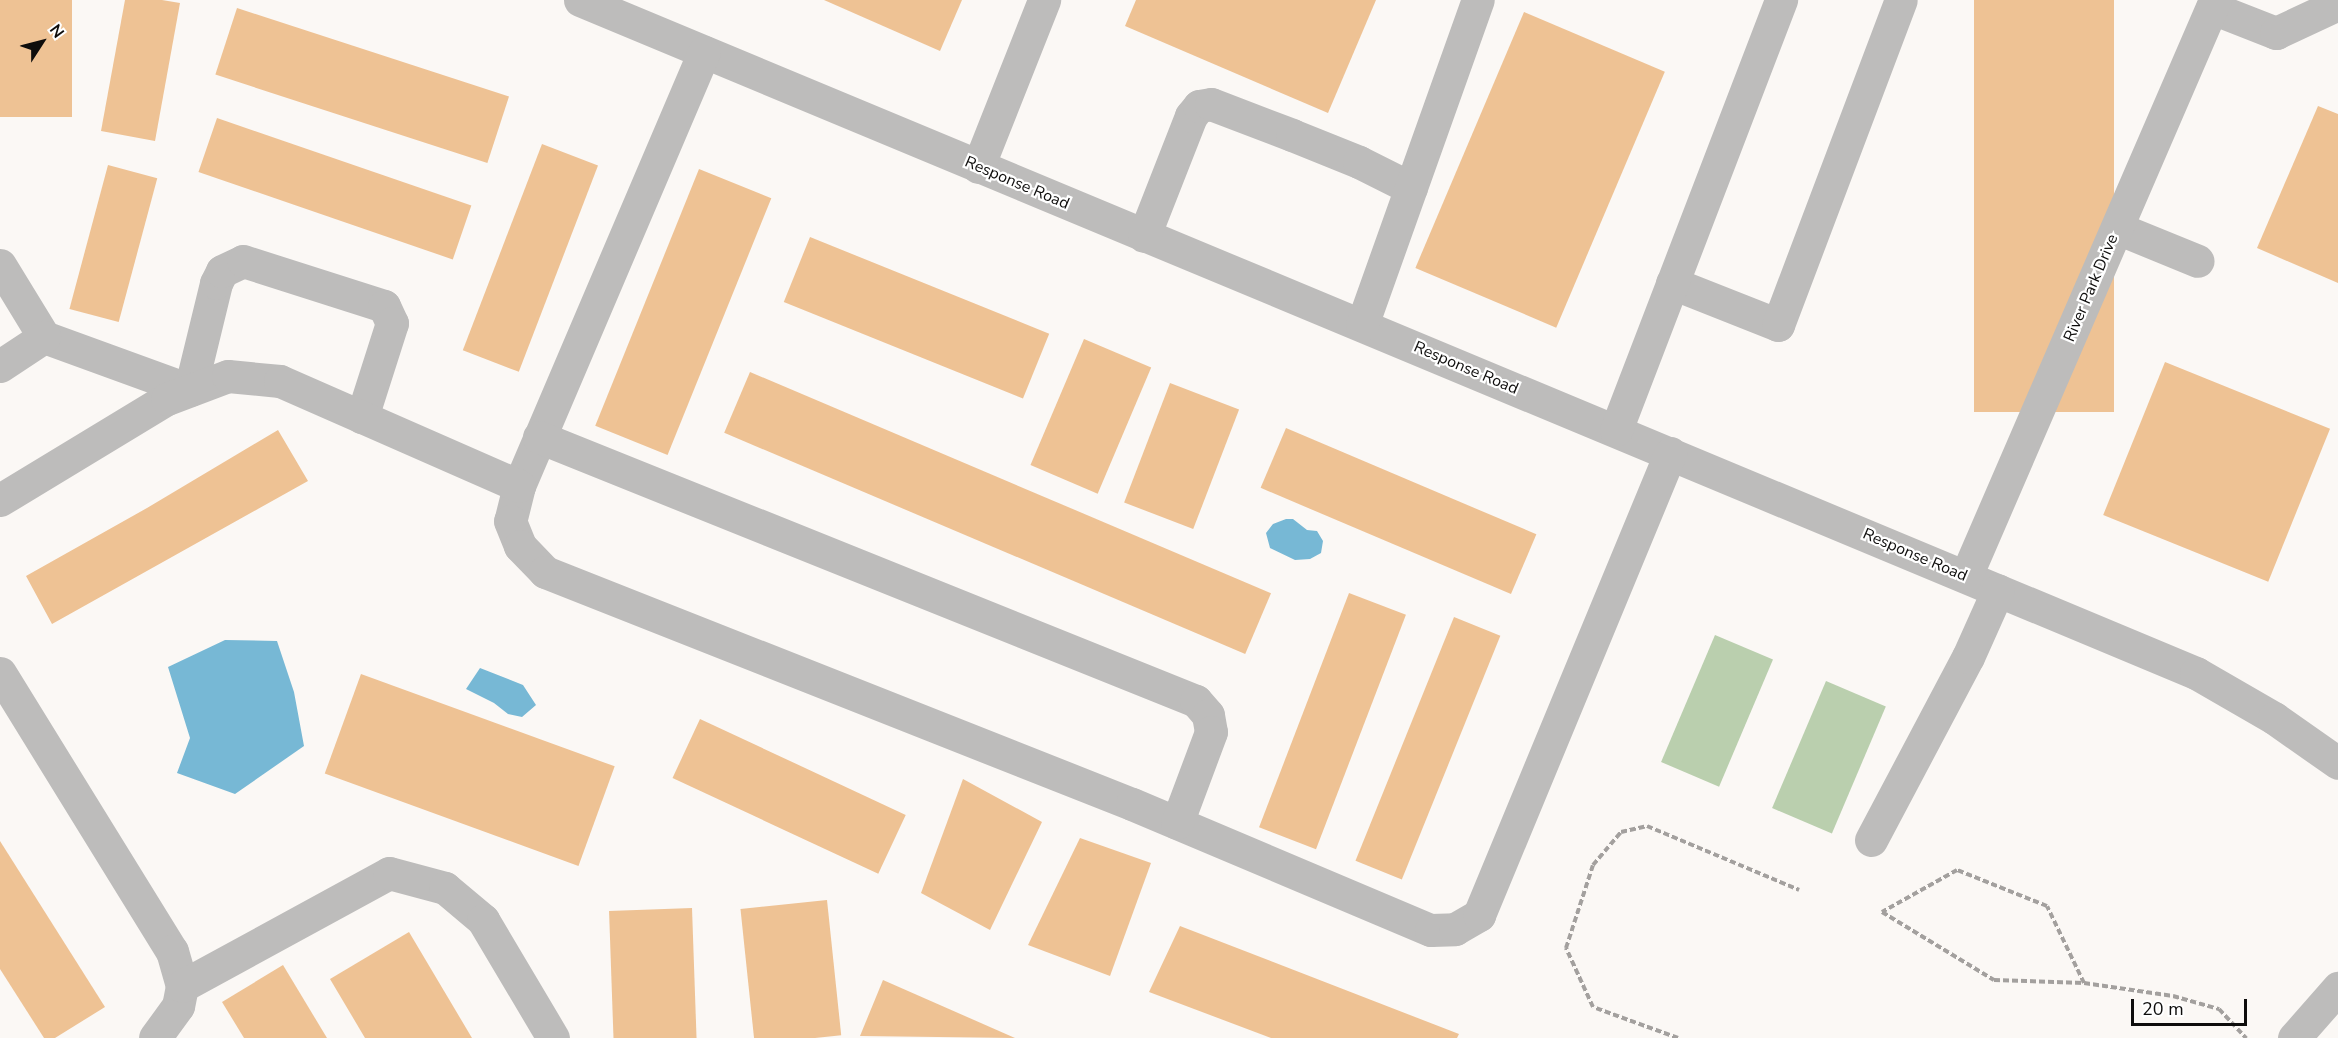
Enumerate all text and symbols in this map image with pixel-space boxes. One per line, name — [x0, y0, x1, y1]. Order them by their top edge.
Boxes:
north arrow — [12, 12, 72, 72]
text: N — [44, 20, 69, 43]
street label: Response Road — [962, 152, 1072, 214]
street label: River Park Drive — [2060, 231, 2122, 345]
street label: Response Road — [1411, 337, 1521, 399]
street label: Response Road — [1860, 524, 1970, 586]
scale bar — [2134, 987, 2250, 1025]
text: 20 m — [2142, 997, 2184, 1021]

